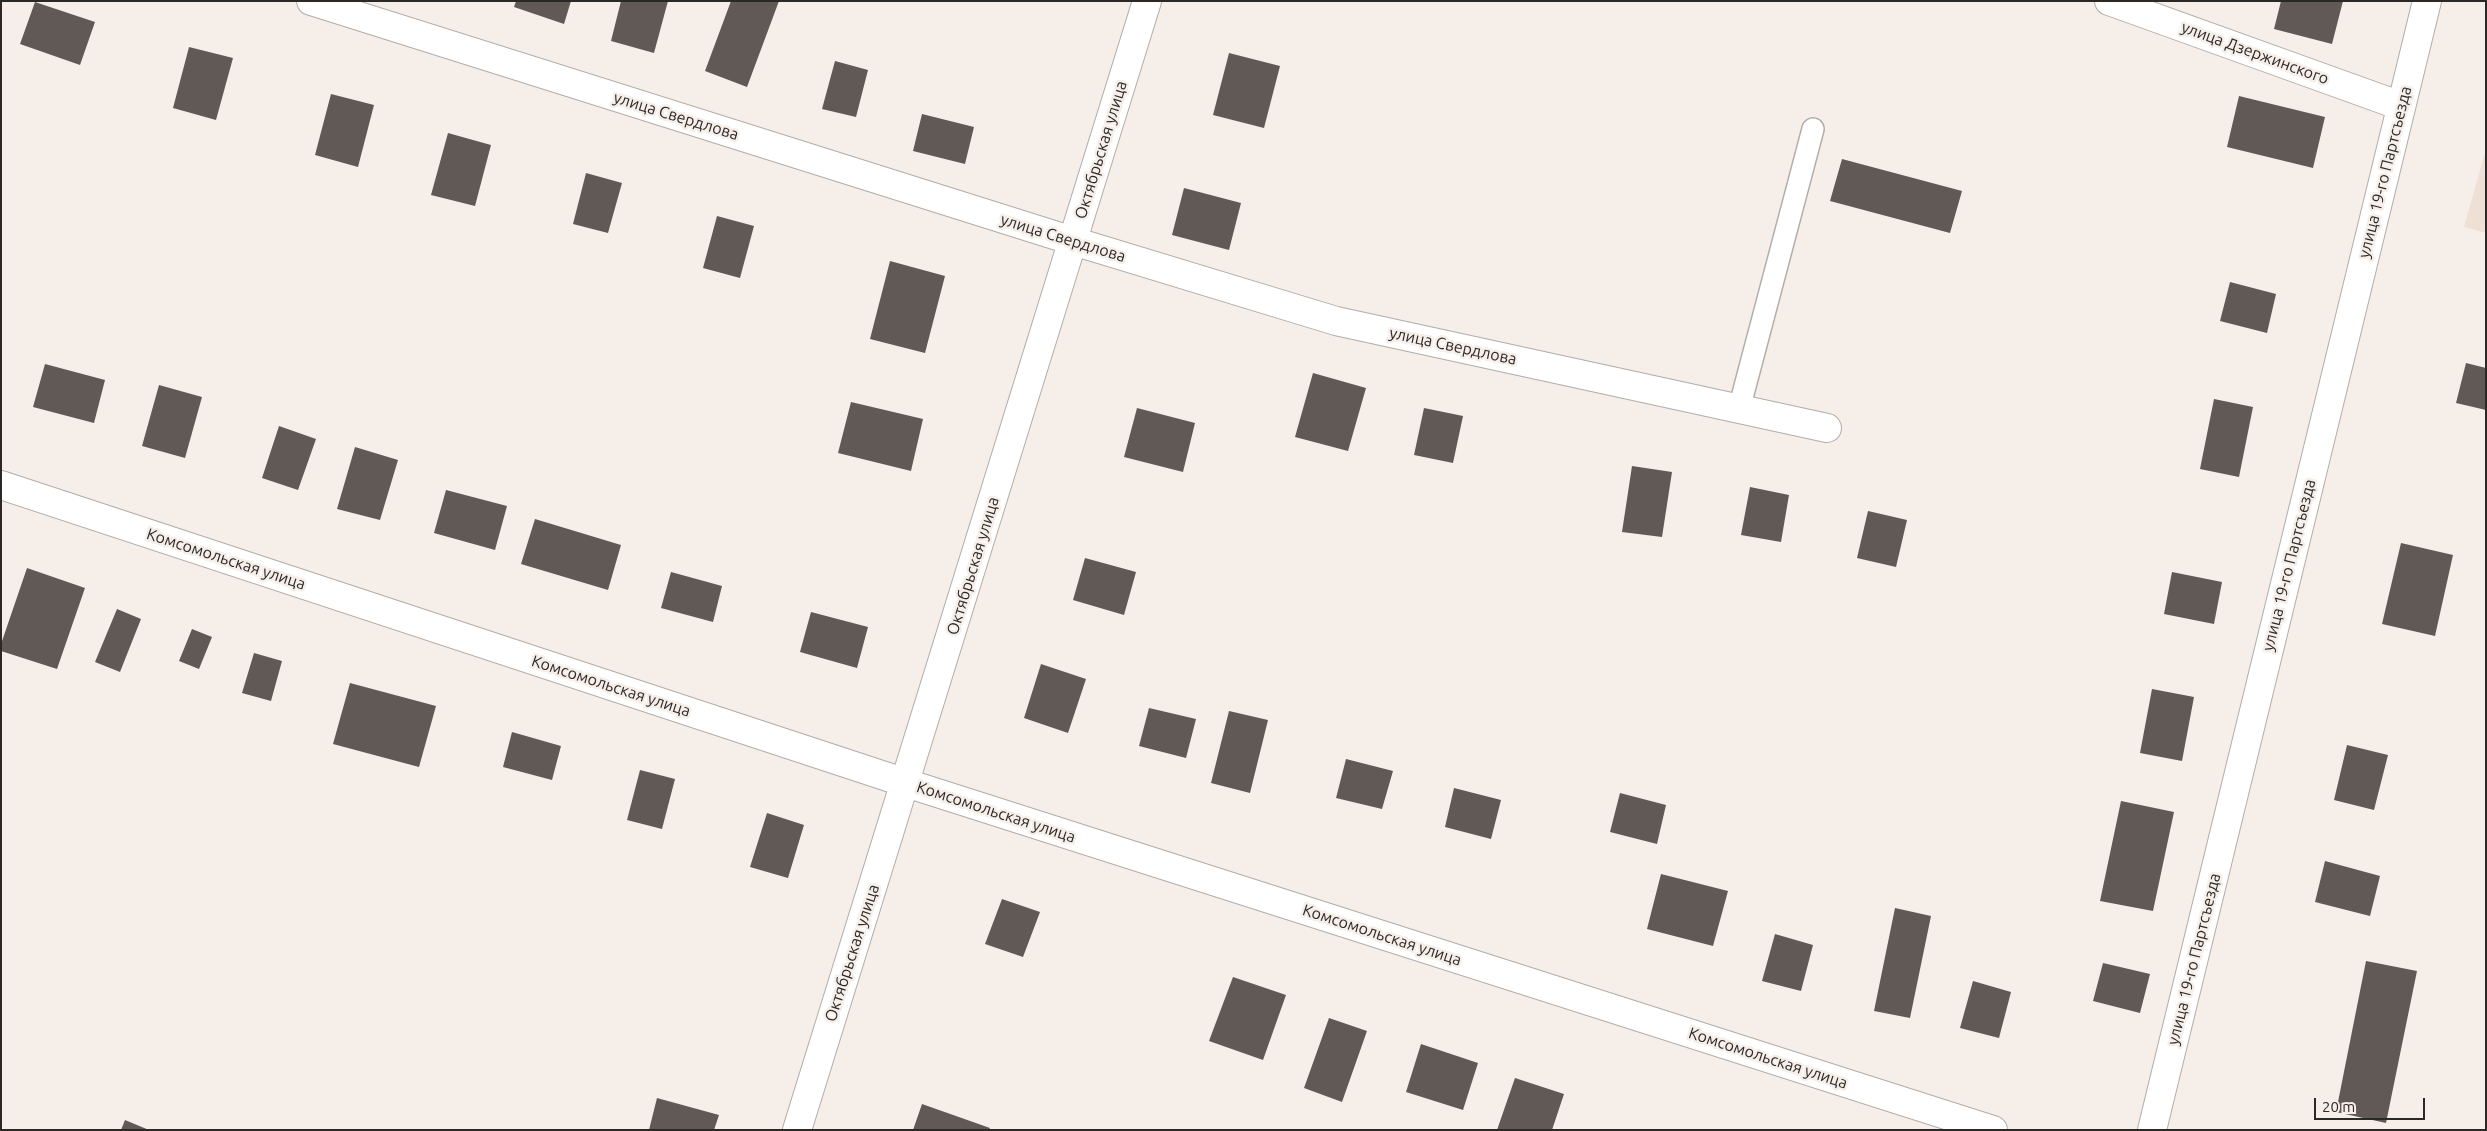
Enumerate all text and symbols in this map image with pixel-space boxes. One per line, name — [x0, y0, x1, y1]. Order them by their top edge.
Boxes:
street label: улица Дзержинского — [2179, 17, 2331, 89]
street label: Октябрьская улица — [1071, 79, 1131, 221]
street label: улица 19-го Партсъезда — [2354, 84, 2416, 260]
street label: улица Свердлова — [611, 88, 741, 144]
street label: улица Свердлова — [998, 210, 1128, 266]
street label: улица Свердлова — [1388, 323, 1518, 369]
street label: улица 19-го Партсъезда — [2258, 477, 2320, 653]
street label: Октябрьская улица — [943, 495, 1003, 637]
street label: Комсомольская улица — [144, 524, 308, 594]
street label: Комсомольская улица — [529, 651, 693, 721]
street label: Комсомольская улица — [914, 777, 1078, 847]
street label: улица 19-го Партсъезда — [2163, 871, 2225, 1047]
street label: Октябрьская улица — [821, 882, 883, 1024]
street label: Комсомольская улица — [1300, 900, 1464, 970]
street label: Комсомольская улица — [1686, 1023, 1850, 1093]
scale bar — [2317, 1088, 2428, 1120]
text: 20 m — [2322, 1098, 2355, 1115]

